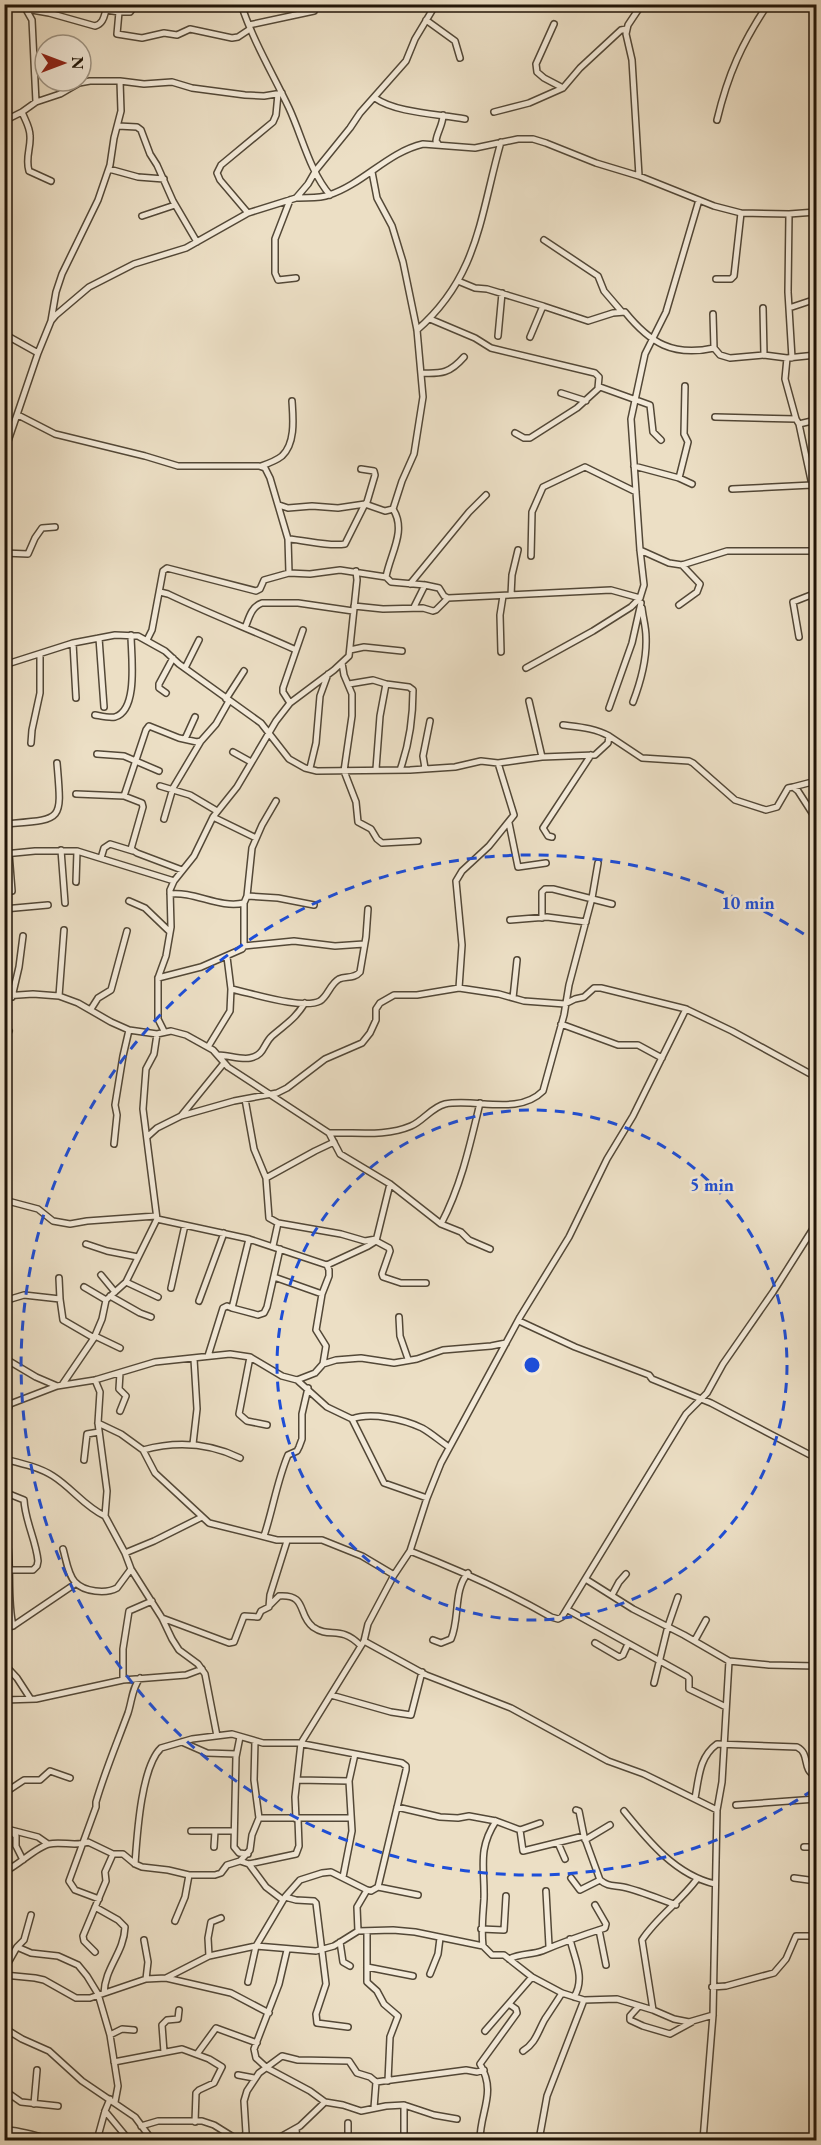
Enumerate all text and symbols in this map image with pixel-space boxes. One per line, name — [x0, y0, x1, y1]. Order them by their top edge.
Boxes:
north arrow — [33, 33, 93, 93]
text: N — [67, 57, 88, 70]
text: 10 min — [721, 891, 775, 914]
text: 5 min — [690, 1173, 734, 1196]
centre of rings — [522, 1355, 542, 1375]

